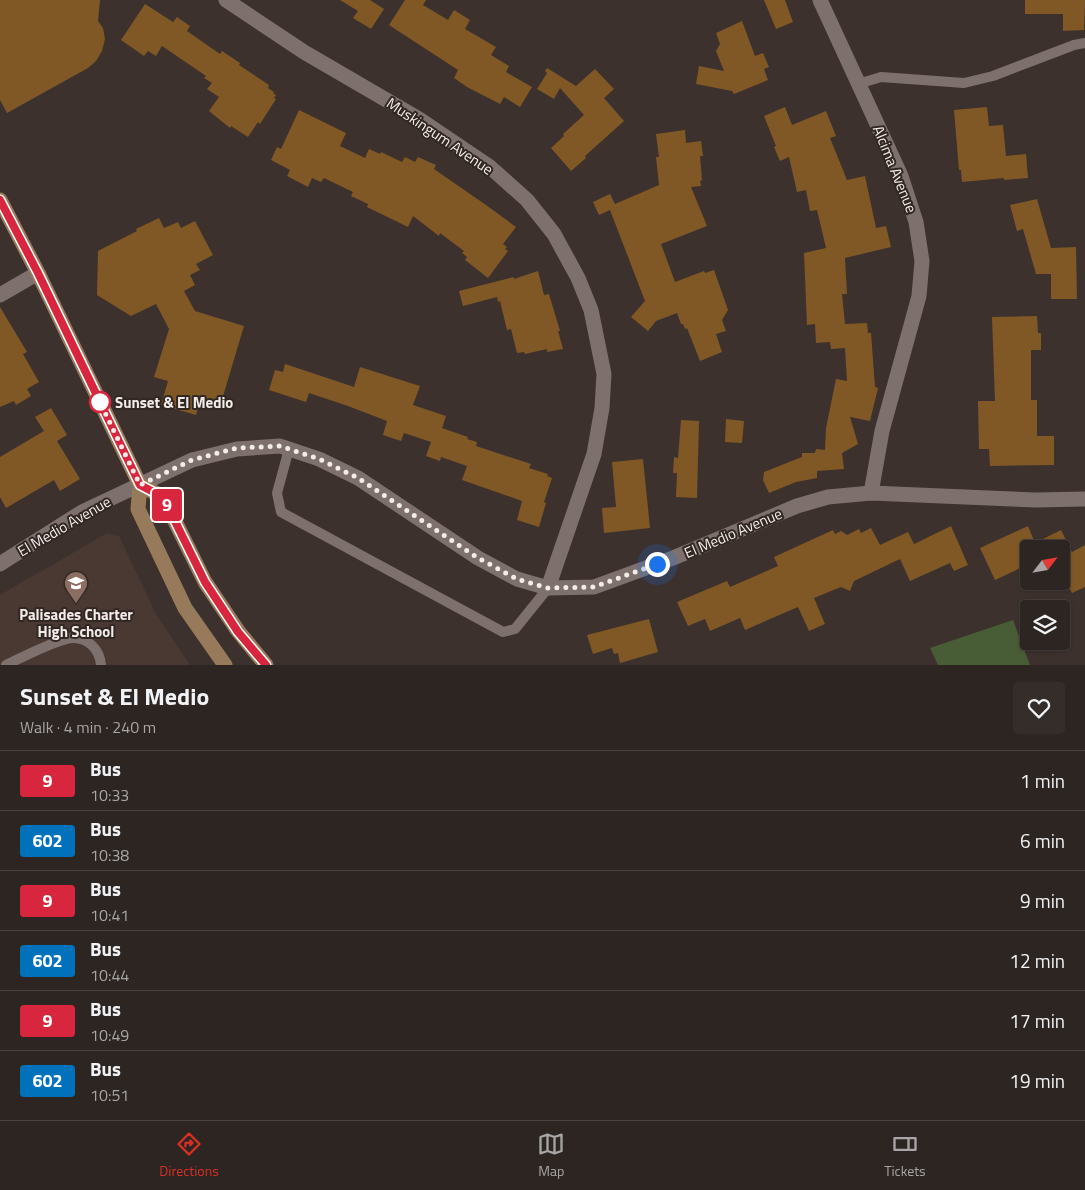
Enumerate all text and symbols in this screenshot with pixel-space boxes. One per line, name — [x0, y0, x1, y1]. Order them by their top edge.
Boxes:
street label: Muskingum Avenue — [382, 92, 498, 180]
street label: Alcima Avenue — [867, 122, 923, 216]
marker: Sunset & El Medio — [89, 391, 111, 413]
place label: Sunset & El Medio — [115, 391, 233, 414]
line badge: 9 — [151, 489, 183, 521]
street label: El Medio Avenue — [13, 490, 115, 562]
text: 9 — [162, 491, 172, 518]
street label: El Medio Avenue — [680, 502, 786, 564]
north arrow — [1020, 540, 1070, 590]
map controls — [1020, 540, 1070, 650]
your location — [645, 552, 670, 577]
school or university icon: Palisades Charter High School — [63, 570, 89, 604]
button: layers — [1020, 600, 1070, 650]
place label: Palisades Charter High School — [19, 603, 133, 643]
text: Sunset & El Medio — [20, 678, 209, 714]
button: heart — [1013, 682, 1065, 734]
text: Walk · 4 min · 240 m — [20, 715, 156, 739]
text: Bus — [90, 754, 121, 783]
text: 1 min — [1020, 766, 1065, 795]
text: 9 — [42, 767, 53, 794]
text: 10:33 — [90, 783, 129, 807]
text: Bus — [90, 814, 121, 843]
text: 6 min — [1020, 826, 1065, 855]
text: 602 — [32, 827, 63, 854]
text: 10:38 — [90, 843, 129, 867]
text: Bus — [90, 874, 121, 903]
text: 9 min — [1020, 886, 1065, 915]
text: 9 — [42, 887, 53, 914]
text: 10:41 — [90, 903, 129, 927]
text: Bus — [90, 934, 121, 963]
text: 12 min — [1009, 946, 1065, 975]
text: 602 — [32, 947, 63, 974]
text: 10:44 — [90, 963, 129, 987]
text: Bus — [90, 994, 121, 1023]
text: 17 min — [1009, 1006, 1065, 1035]
text: 9 — [42, 1007, 53, 1034]
text: 10:49 — [90, 1023, 129, 1047]
text: Bus — [90, 1054, 121, 1083]
text: 19 min — [1009, 1066, 1065, 1095]
text: 602 — [32, 1067, 63, 1094]
text: 10:51 — [90, 1083, 129, 1107]
tab: Directions — [159, 1130, 219, 1181]
tab: Map — [537, 1130, 565, 1181]
tab: Tickets — [884, 1130, 926, 1181]

